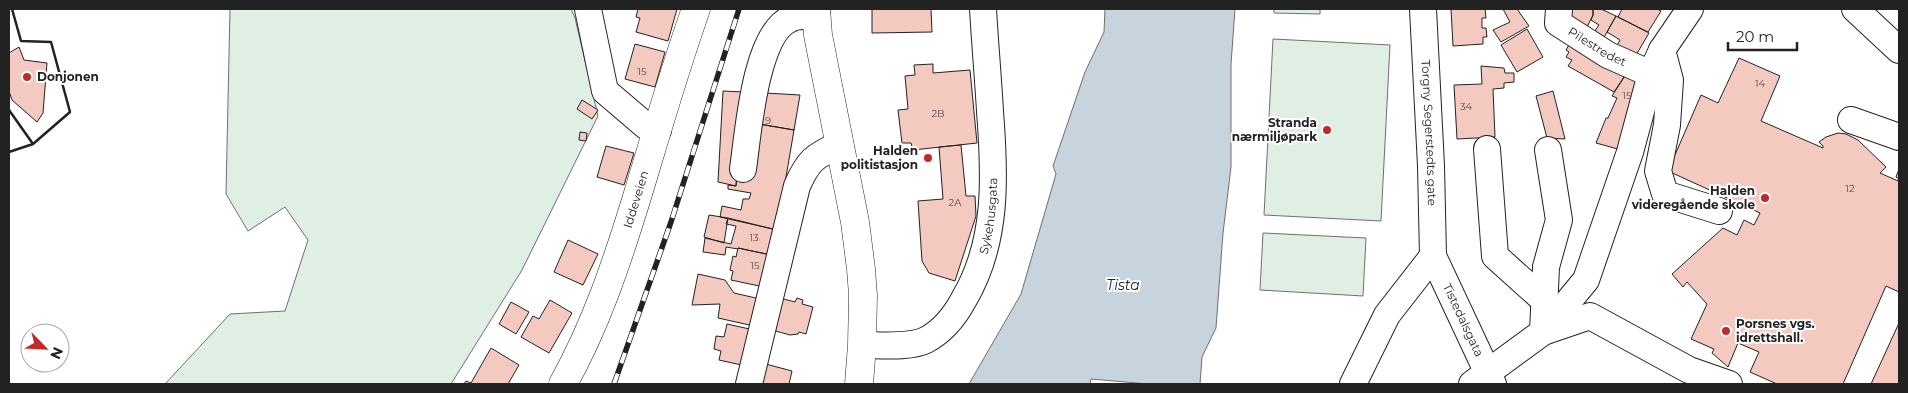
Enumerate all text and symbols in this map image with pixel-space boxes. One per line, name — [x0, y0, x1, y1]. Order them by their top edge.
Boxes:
scale bar — [1728, 20, 1797, 52]
street label: Pilestredet — [1565, 23, 1629, 69]
text: 20 m — [1736, 27, 1774, 46]
street label: Torgny Segerstedts gate — [1419, 59, 1440, 206]
house number: 15 — [637, 65, 647, 78]
place label: Donjonen — [37, 69, 99, 84]
marker: Donjonen — [21, 71, 33, 83]
house number: 14 — [1755, 77, 1765, 90]
house number: 15 — [1622, 89, 1632, 102]
house number: 34 — [1460, 100, 1473, 113]
house number: 2B — [931, 107, 945, 120]
house number: 9 — [765, 114, 771, 127]
place label: Stranda nærmiljøpark — [1232, 115, 1317, 144]
marker: Stranda nærmiljøpark — [1321, 124, 1333, 136]
place label: Halden politistasjon — [841, 143, 918, 172]
marker: Halden politistasjon — [922, 152, 934, 164]
street label: Iddeveien — [620, 169, 652, 230]
street label: Sykehusgata — [976, 178, 1000, 256]
house number: 12 — [1845, 182, 1855, 195]
place label: Halden videregående skole — [1631, 183, 1755, 212]
marker: Halden videregående skole — [1759, 192, 1771, 204]
house number: 2A — [949, 196, 962, 209]
house number: 13 — [749, 231, 759, 244]
house number: 15 — [750, 259, 760, 272]
water label: Tista — [1106, 276, 1140, 294]
street label: Tistedalsgata — [1440, 281, 1487, 359]
place label: Porsnes vgs. idrettshall. — [1736, 316, 1815, 345]
north arrow — [20, 323, 70, 373]
marker: Porsnes vgs. idrettshall. — [1720, 325, 1732, 337]
text: N — [46, 344, 67, 362]

